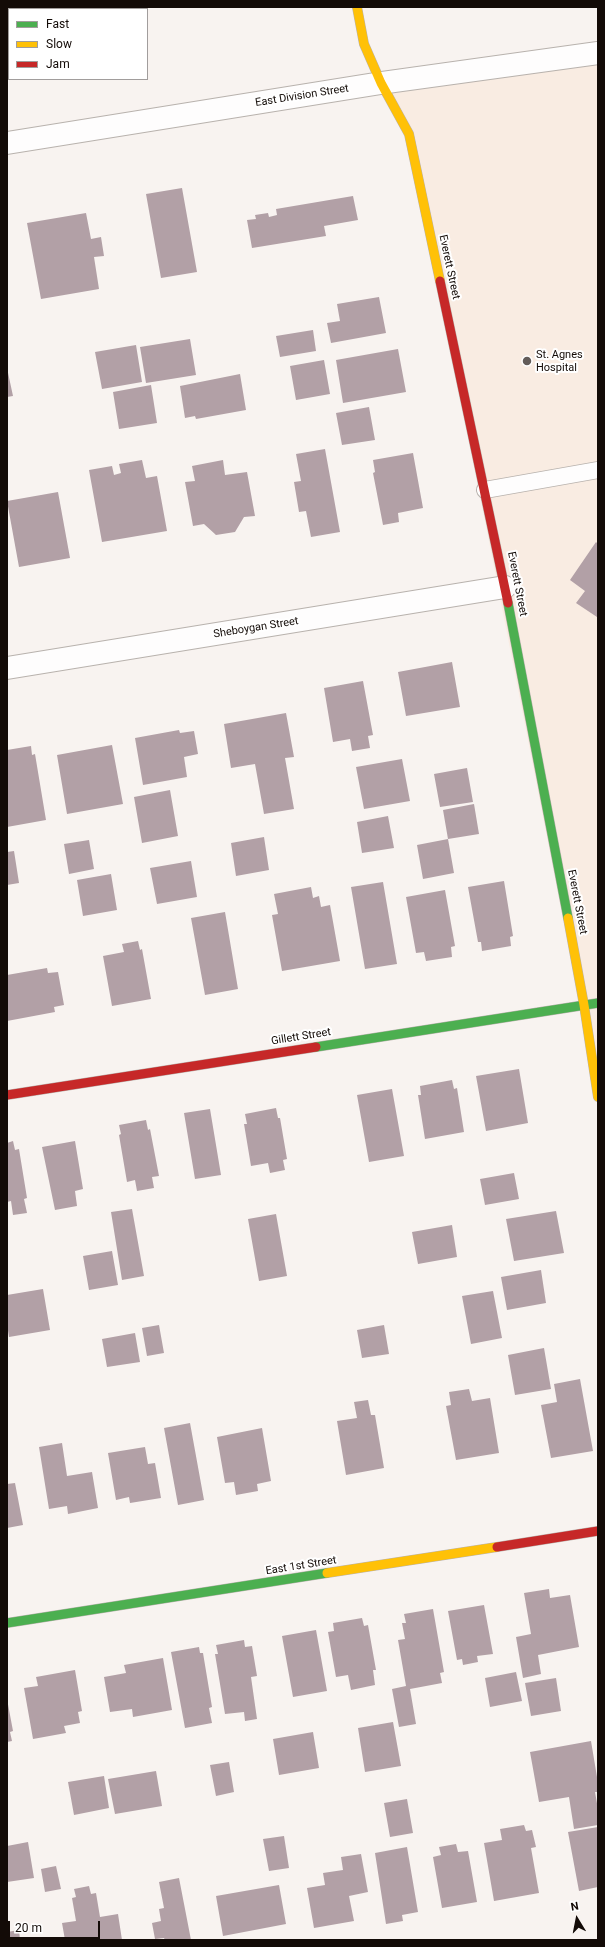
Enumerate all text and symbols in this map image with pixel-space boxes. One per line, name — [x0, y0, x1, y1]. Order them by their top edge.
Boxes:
legend — [8, 8, 148, 80]
text: Fast — [46, 17, 69, 31]
text: Slow — [46, 37, 72, 51]
text: Jam — [46, 57, 70, 71]
street label: East Division Street — [254, 82, 350, 110]
street label: Everett Street — [436, 234, 462, 300]
place label: St. Agnes Hospital — [536, 348, 583, 374]
marker: St. Agnes Hospital — [521, 355, 533, 367]
street label: Everett Street — [504, 551, 530, 617]
street label: Sheboygan Street — [213, 615, 299, 641]
street label: Everett Street — [564, 869, 590, 935]
street label: Gillett Street — [270, 1026, 332, 1048]
street label: East 1st Street — [265, 1554, 337, 1578]
north arrow — [557, 1899, 597, 1939]
text: N — [570, 1900, 580, 1914]
scale bar — [10, 1913, 102, 1939]
text: 20 m — [15, 1921, 42, 1935]

